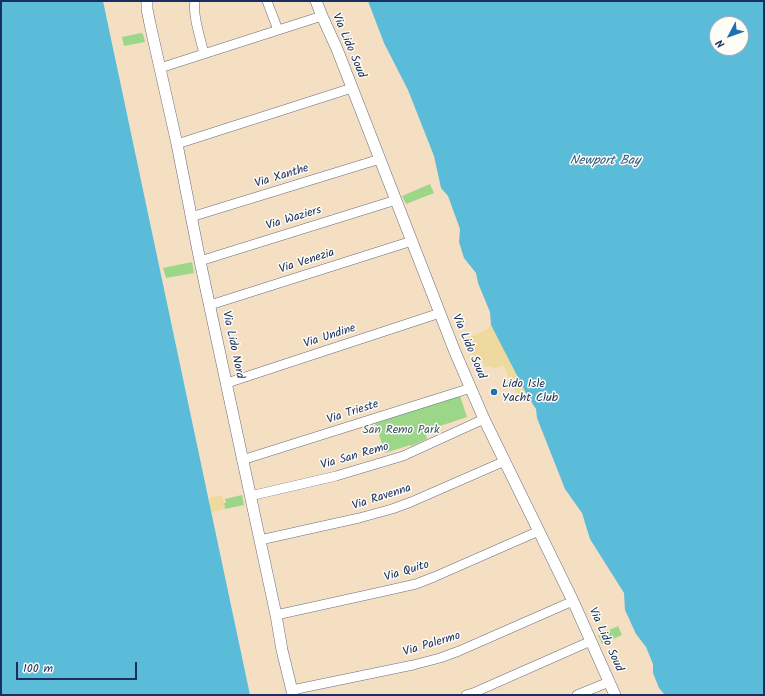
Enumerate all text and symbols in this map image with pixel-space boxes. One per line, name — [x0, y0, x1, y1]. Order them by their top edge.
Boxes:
street label: Via Lido Soud — [328, 11, 368, 81]
north arrow — [709, 16, 749, 56]
text: N — [712, 35, 730, 52]
water label: Newport Bay — [570, 154, 640, 170]
street label: Via Xanthe — [253, 162, 311, 192]
street label: Via Waziers — [264, 204, 324, 234]
street label: Via Venezia — [278, 246, 336, 278]
street label: Via Lido Nord — [218, 310, 246, 380]
street label: Via Lido Soud — [448, 312, 488, 382]
street label: Via Undine — [302, 322, 358, 352]
place label: Lido Isle Yacht Club — [502, 378, 558, 406]
marker: Lido Isle Yacht Club — [489, 387, 499, 397]
street label: Via Trieste — [325, 398, 381, 428]
park label: San Remo Park — [362, 424, 440, 438]
street label: Via San Remo — [319, 440, 391, 474]
street label: Via Ravenna — [351, 482, 413, 514]
street label: Via Quito — [383, 558, 431, 586]
street label: Via Lido Soud — [584, 606, 626, 674]
street label: Via Palermo — [402, 629, 462, 661]
scale bar — [18, 654, 139, 680]
text: 100 m — [23, 659, 53, 678]

